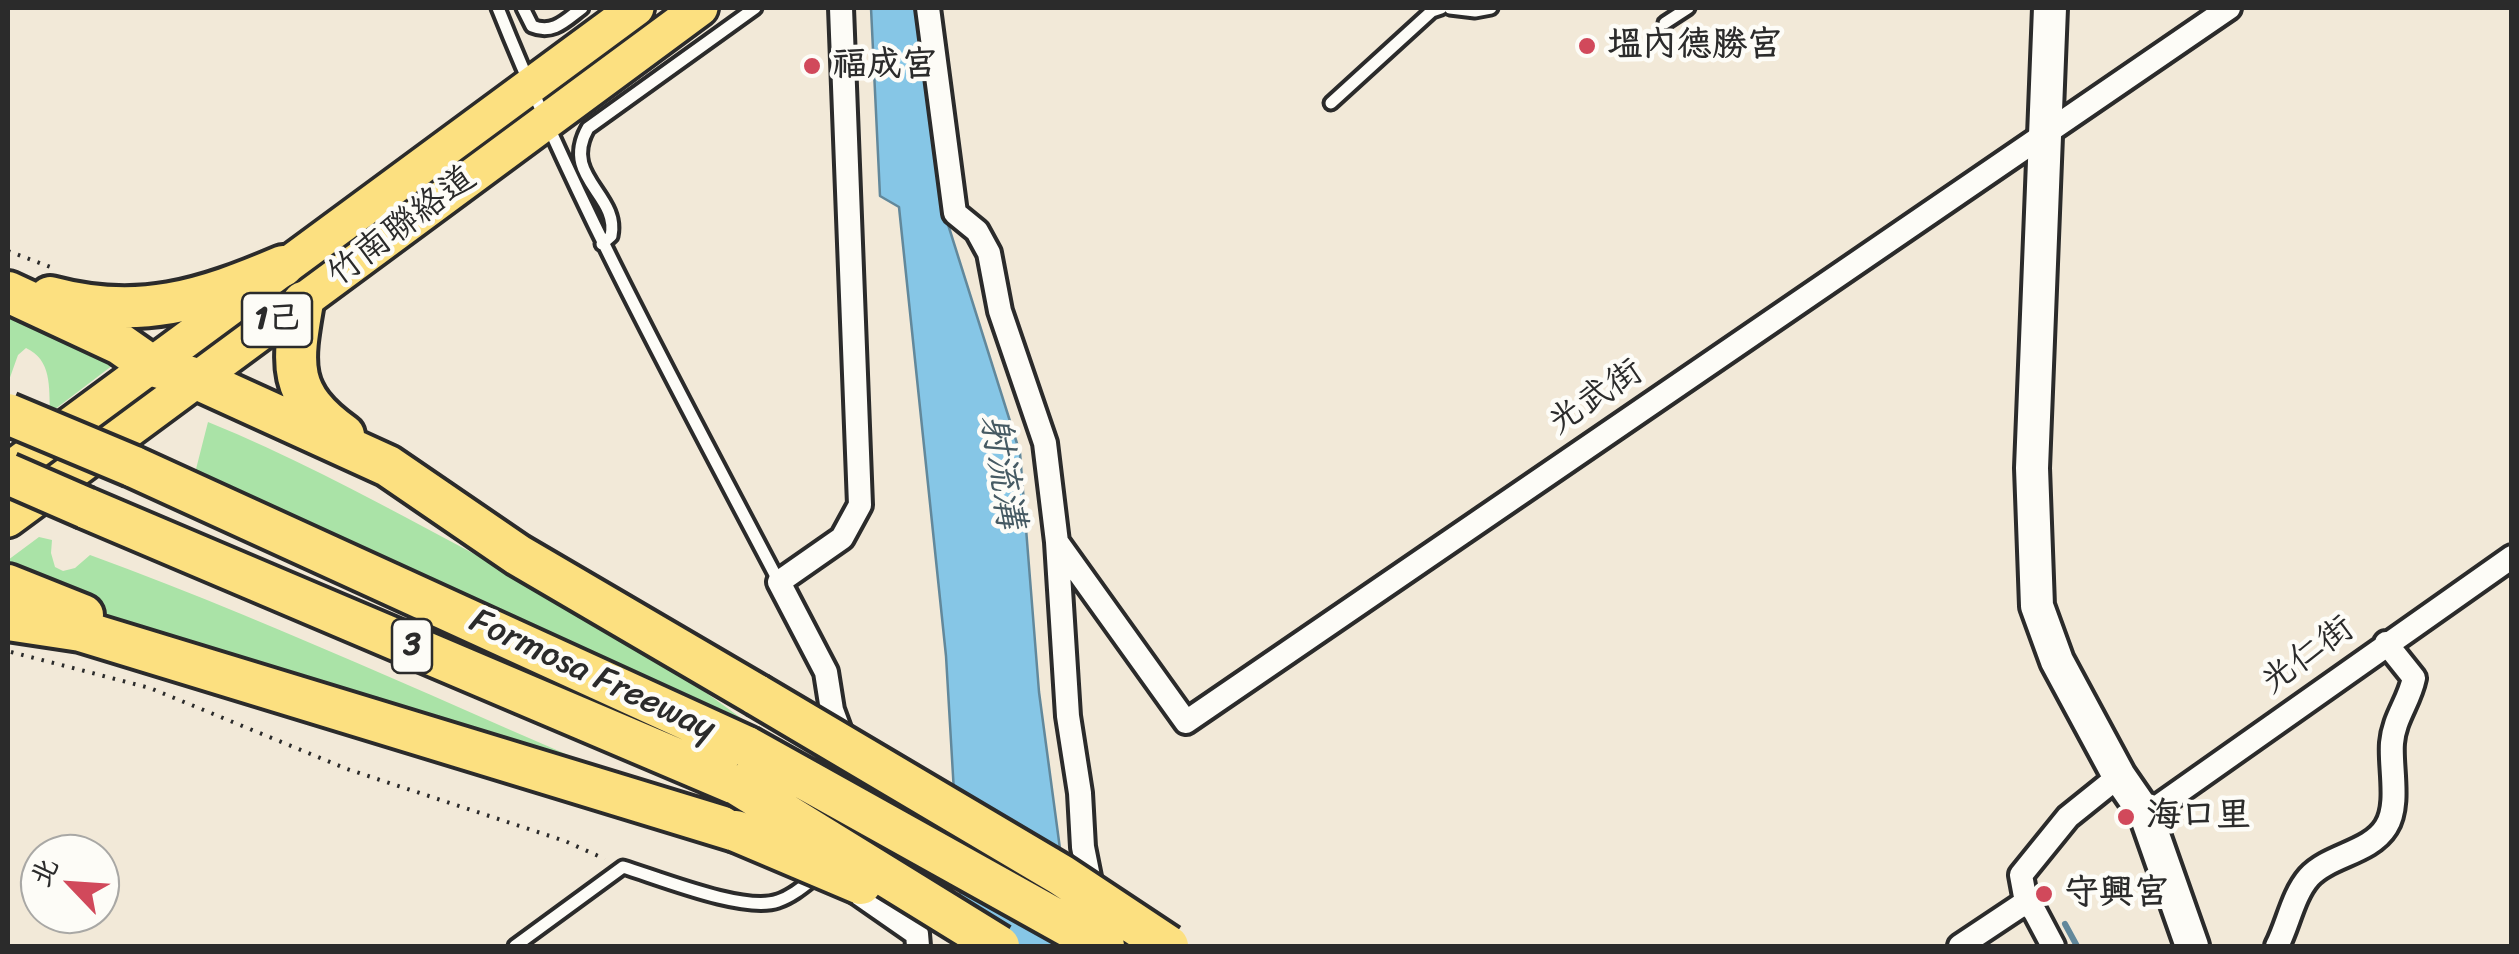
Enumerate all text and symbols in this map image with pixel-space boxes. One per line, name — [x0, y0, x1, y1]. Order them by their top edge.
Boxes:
place label: 塭內德勝宮 — [1607, 25, 1782, 67]
marker: 塭內德勝宮 — [1576, 35, 1598, 57]
place label: 福成宮 — [832, 45, 937, 87]
marker: 福成宮 — [801, 55, 823, 77]
street label: 竹南聯絡道 — [319, 158, 485, 296]
road number: 1己 — [242, 293, 312, 347]
street label: 光武街 — [1541, 351, 1651, 445]
water label: 射流溝 — [970, 412, 1032, 532]
street label: Formosa Freeway — [463, 601, 721, 751]
street label: 光仁街 — [2253, 608, 2363, 704]
road number: 3 — [392, 619, 432, 673]
place label: 海口里 — [2146, 796, 2251, 838]
marker: 海口里 — [2115, 806, 2137, 828]
north arrow — [20, 834, 120, 934]
text: 北 — [16, 849, 72, 895]
place label: 守興宮 — [2064, 873, 2169, 915]
marker: 守興宮 — [2033, 883, 2055, 905]

